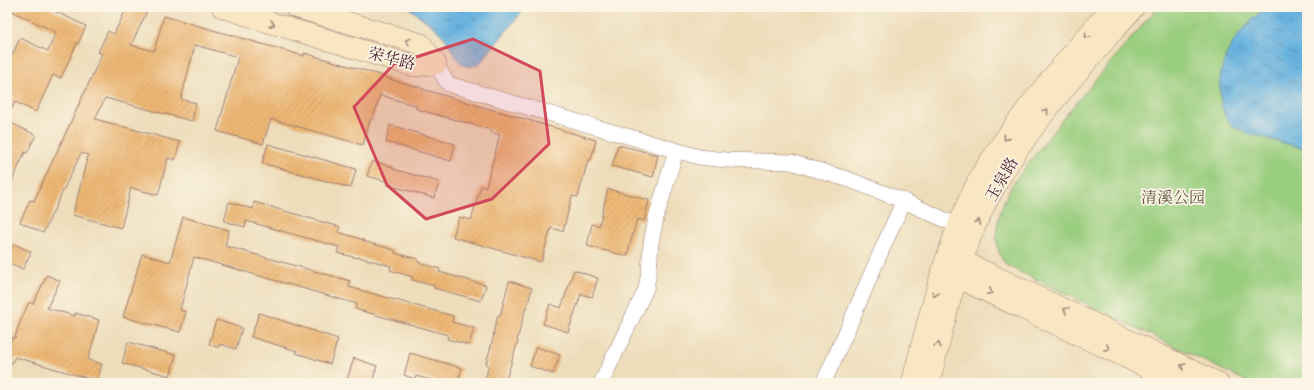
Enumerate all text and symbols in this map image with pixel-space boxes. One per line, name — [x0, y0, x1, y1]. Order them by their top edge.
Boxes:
one-way arrow — [269, 19, 276, 28]
one-way arrow — [1084, 32, 1091, 39]
one-way arrow — [404, 37, 411, 45]
street label: 荣华路 — [366, 42, 418, 74]
one-way arrow — [1041, 109, 1048, 116]
one-way arrow — [1003, 134, 1011, 141]
street label: 玉泉路 — [980, 153, 1023, 205]
park label: 清溪公园 — [1141, 187, 1205, 208]
one-way arrow — [973, 218, 981, 226]
one-way arrow — [985, 287, 993, 295]
one-way arrow — [931, 290, 939, 297]
one-way arrow — [1062, 307, 1070, 315]
one-way arrow — [934, 342, 942, 348]
one-way arrow — [1103, 343, 1110, 351]
one-way arrow — [1180, 363, 1187, 371]

